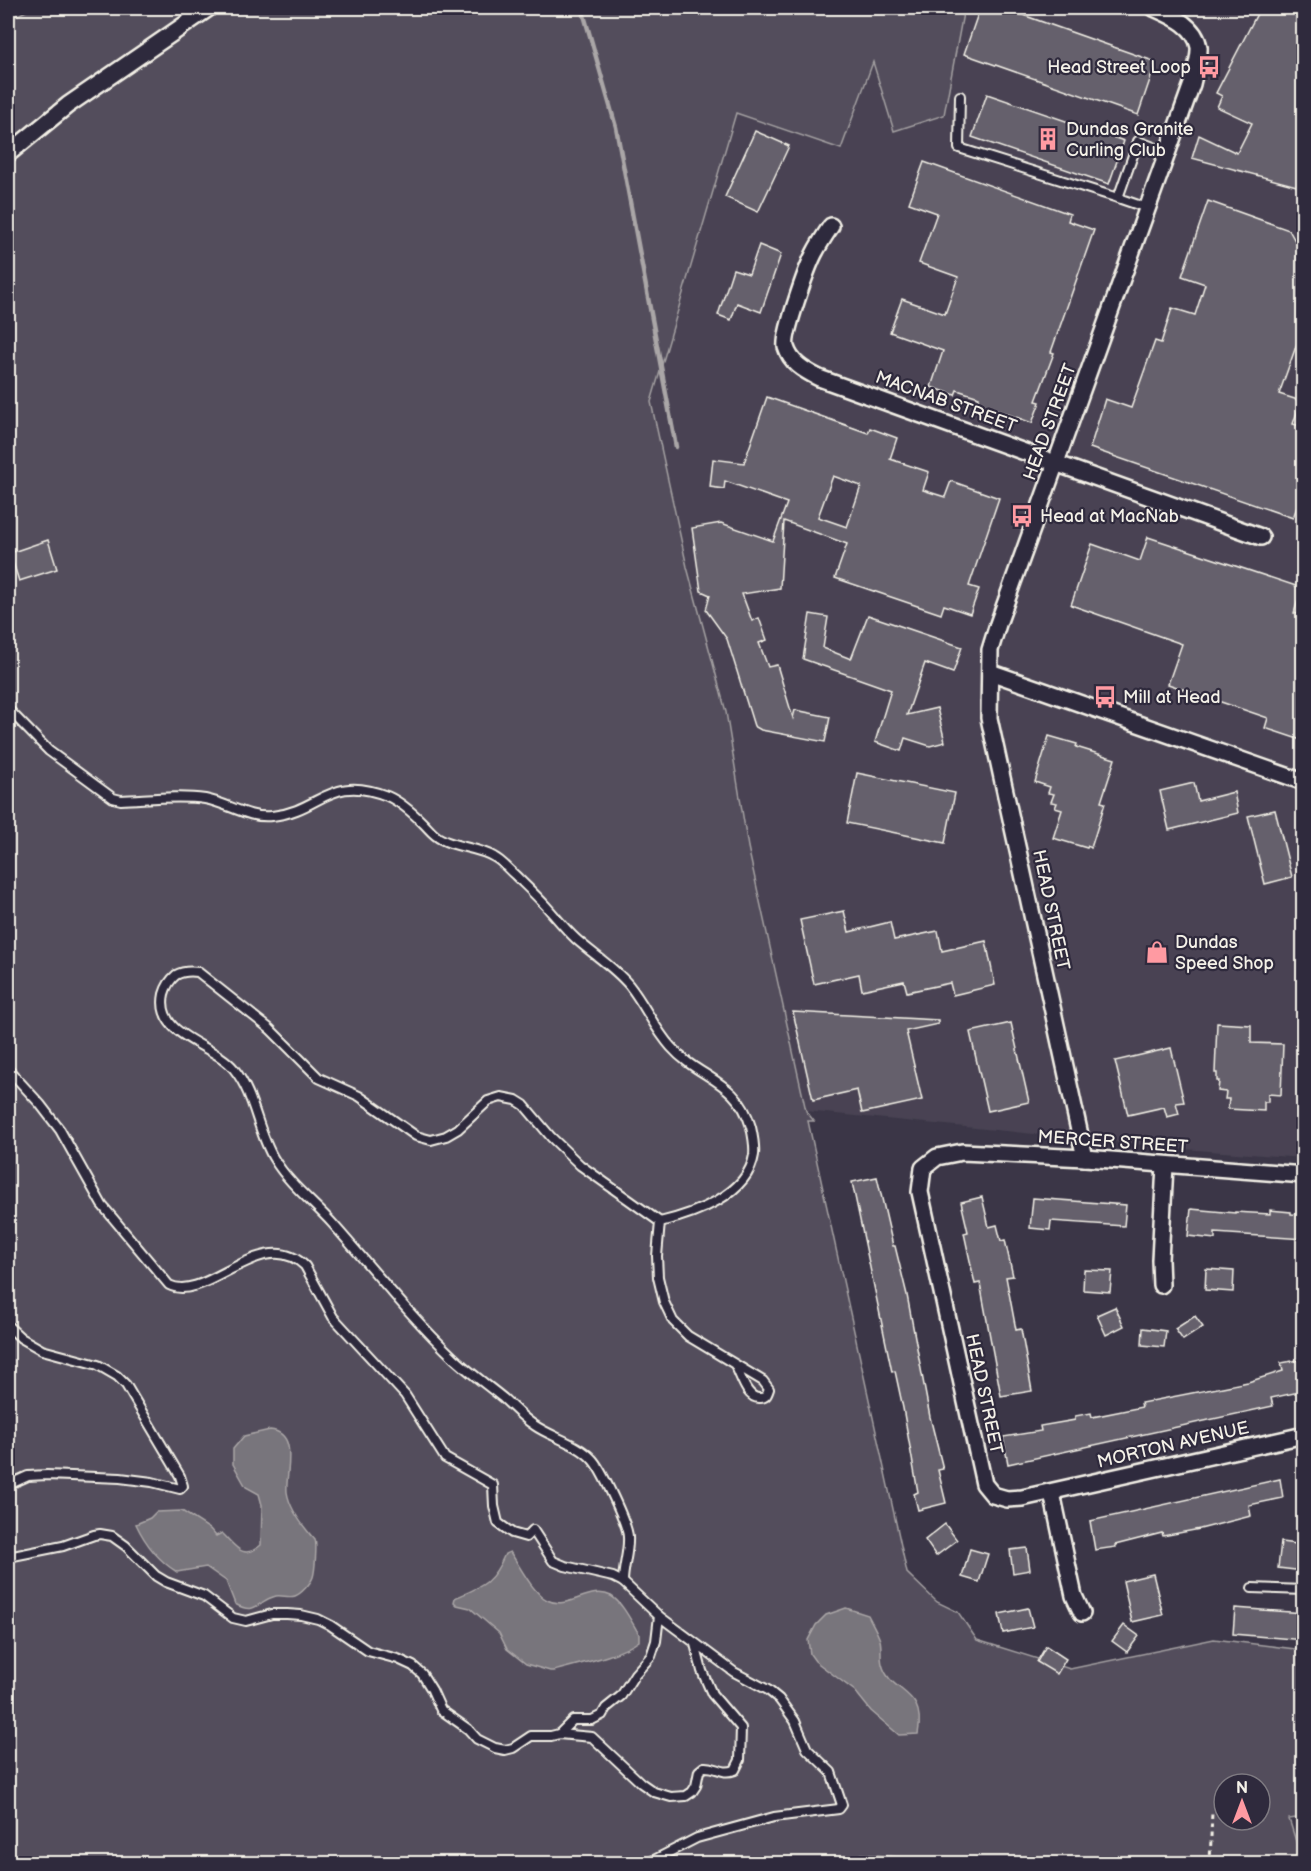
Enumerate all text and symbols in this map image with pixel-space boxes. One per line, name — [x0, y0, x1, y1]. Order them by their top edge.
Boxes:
bus stop icon: Head Street Loop — [1196, 54, 1222, 80]
place label: Head Street Loop — [1047, 57, 1191, 78]
place label: Dundas Granite Curling Club — [1066, 119, 1194, 161]
building icon: Dundas Granite Curling Club — [1035, 126, 1061, 152]
street label: HEAD STREET — [1019, 361, 1081, 483]
street label: MACNAB STREET — [872, 367, 1020, 437]
bus stop icon: Head at MacNab — [1009, 503, 1035, 529]
place label: Head at MacNab — [1040, 506, 1179, 527]
bus stop icon: Mill at Head — [1092, 684, 1118, 710]
place label: Mill at Head — [1123, 687, 1221, 708]
street label: HEAD STREET — [1028, 848, 1074, 972]
place label: Dundas Speed Shop — [1175, 932, 1274, 974]
shop icon: Dundas Speed Shop — [1144, 939, 1170, 965]
street label: MERCER STREET — [1037, 1126, 1189, 1158]
street label: HEAD STREET — [961, 1332, 1007, 1456]
street label: MORTON AVENUE — [1095, 1417, 1251, 1473]
north arrow — [1212, 1772, 1272, 1832]
text: N — [1236, 1779, 1248, 1798]

